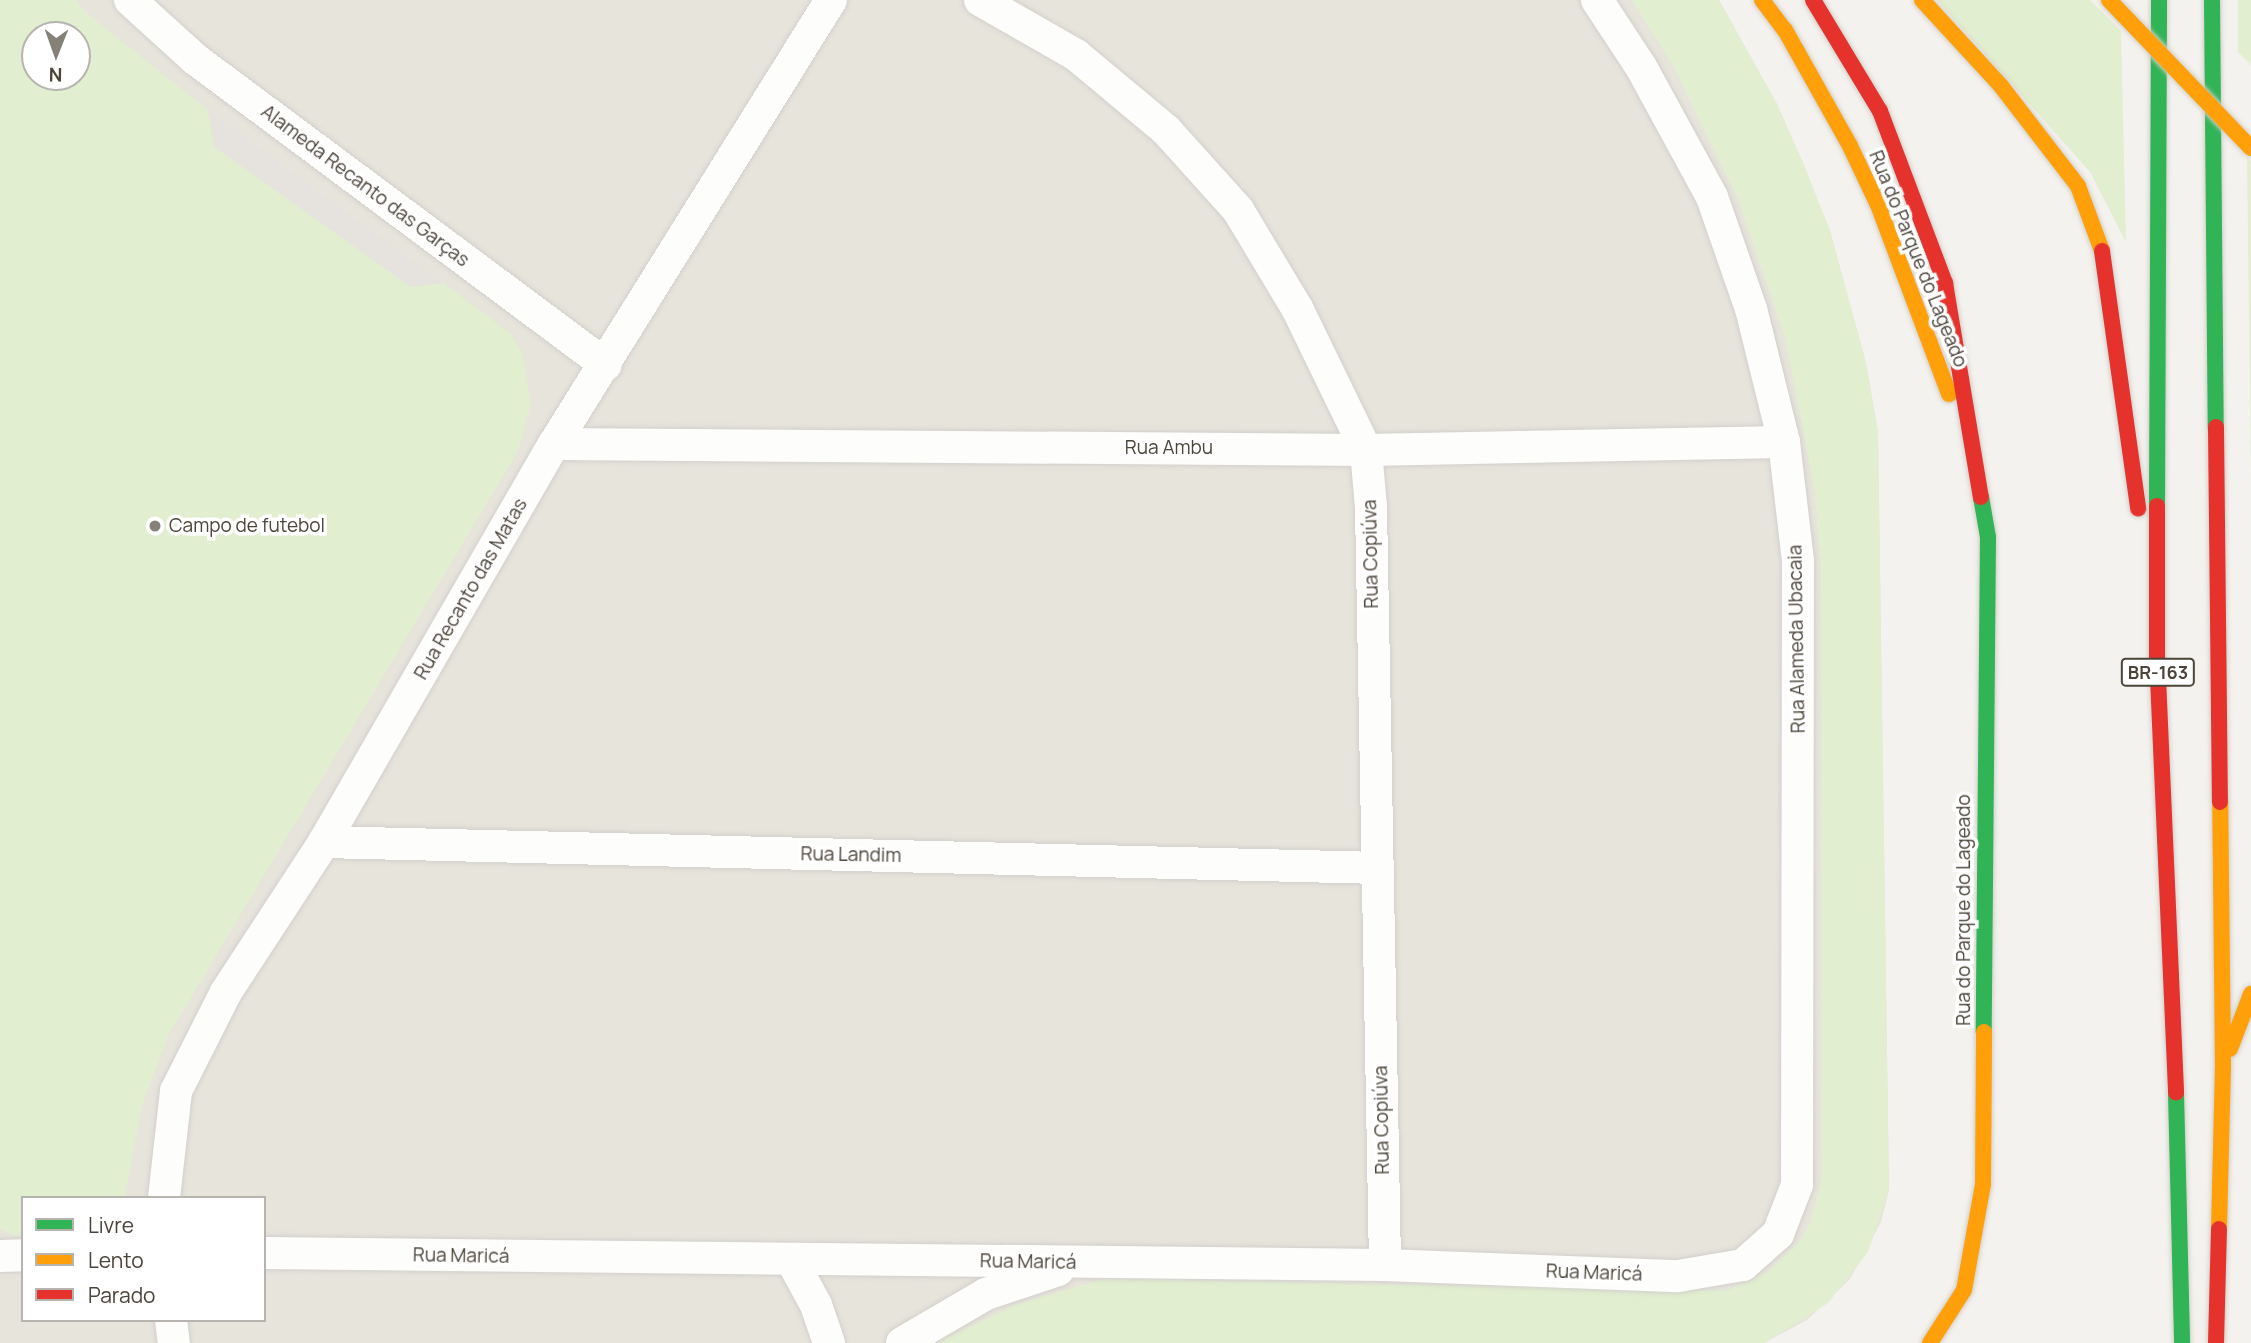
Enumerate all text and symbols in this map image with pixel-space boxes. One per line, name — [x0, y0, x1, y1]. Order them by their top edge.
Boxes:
north arrow — [21, 21, 91, 91]
text: N — [49, 62, 63, 88]
street label: Alameda Recanto das Garças — [256, 100, 474, 272]
street label: Rua do Parque do Lageado — [1864, 147, 1972, 371]
street label: Rua Ambu — [1125, 437, 1213, 459]
street label: Rua Recanto das Matas — [410, 494, 532, 684]
street label: Rua Copiúva — [1359, 499, 1383, 609]
place label: Campo de futebol — [169, 515, 325, 537]
marker: Campo de futebol — [147, 518, 163, 534]
street label: Rua Alameda Ubacaia — [1784, 545, 1810, 733]
road number: BR-163 — [2120, 658, 2196, 686]
street label: Rua do Parque do Lageado — [1953, 794, 1975, 1026]
street label: Rua Landim — [800, 843, 902, 867]
street label: Rua Copiúva — [1370, 1065, 1394, 1175]
legend — [21, 1196, 266, 1322]
text: Livre — [88, 1211, 134, 1239]
street label: Rua Maricá — [413, 1244, 509, 1268]
text: Lento — [88, 1246, 144, 1274]
street label: Rua Maricá — [980, 1250, 1076, 1274]
street label: Rua Maricá — [1545, 1260, 1643, 1286]
text: Parado — [88, 1281, 156, 1309]

